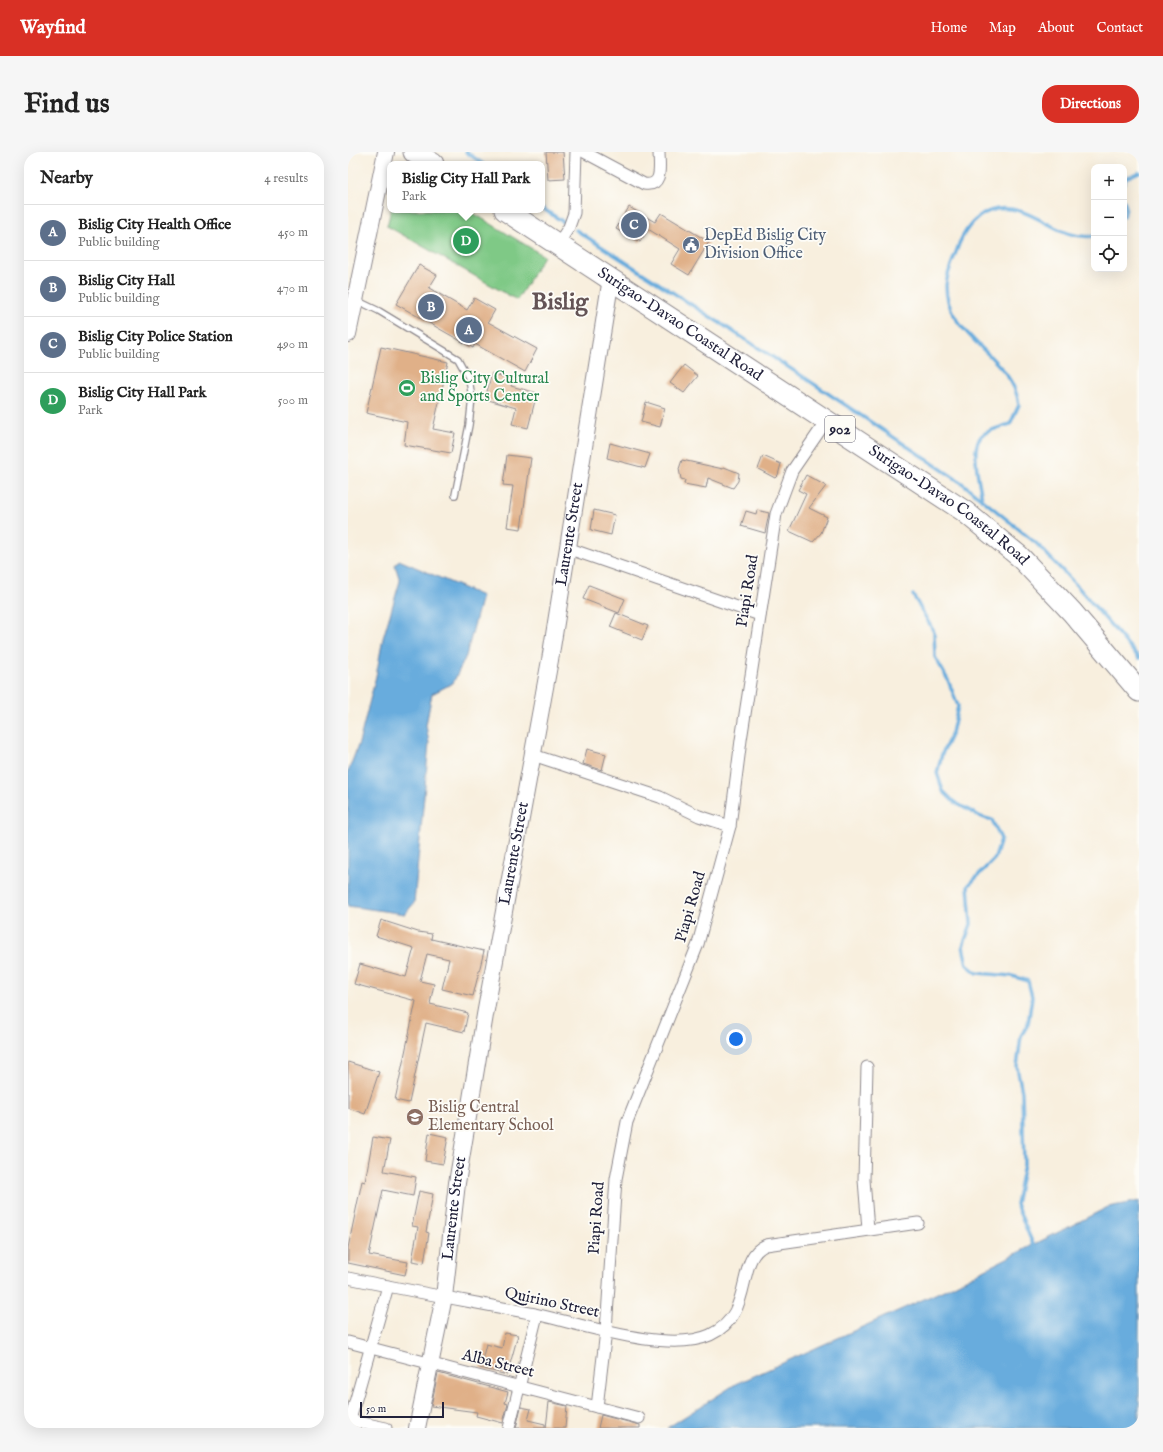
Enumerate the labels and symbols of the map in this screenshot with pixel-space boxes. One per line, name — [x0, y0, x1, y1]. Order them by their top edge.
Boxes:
pin: C — [621, 210, 647, 240]
pin: D — [453, 226, 479, 256]
place label: DepEd Bislig City Division Office — [704, 226, 826, 264]
public building icon: DepEd Bislig City Division Office — [681, 235, 701, 255]
street label: Surigao-Davao Coastal Road — [594, 263, 766, 386]
district label: Bislig — [532, 287, 589, 318]
pin: B — [418, 292, 444, 322]
pin: A — [456, 315, 482, 345]
place label: Bislig City Cultural and Sports Center — [420, 369, 549, 407]
sports icon: Bislig City Cultural and Sports Center — [397, 378, 417, 398]
road number: 902 — [825, 416, 855, 442]
street label: Surigao-Davao Coastal Road — [864, 441, 1033, 570]
street label: Laurente Street — [552, 481, 588, 587]
street label: Piapi Road — [732, 553, 764, 629]
street label: Laurente Street — [495, 800, 534, 907]
street label: Piapi Road — [671, 869, 711, 945]
your location — [726, 1029, 746, 1049]
place label: Bislig Central Elementary School — [428, 1098, 554, 1136]
school or university icon: Bislig Central Elementary School — [405, 1107, 425, 1127]
street label: Laurente Street — [438, 1155, 471, 1261]
street label: Piapi Road — [584, 1180, 610, 1255]
street label: Quirino Street — [503, 1283, 602, 1323]
street label: Alba Street — [459, 1345, 537, 1383]
scale bar — [360, 1400, 444, 1419]

